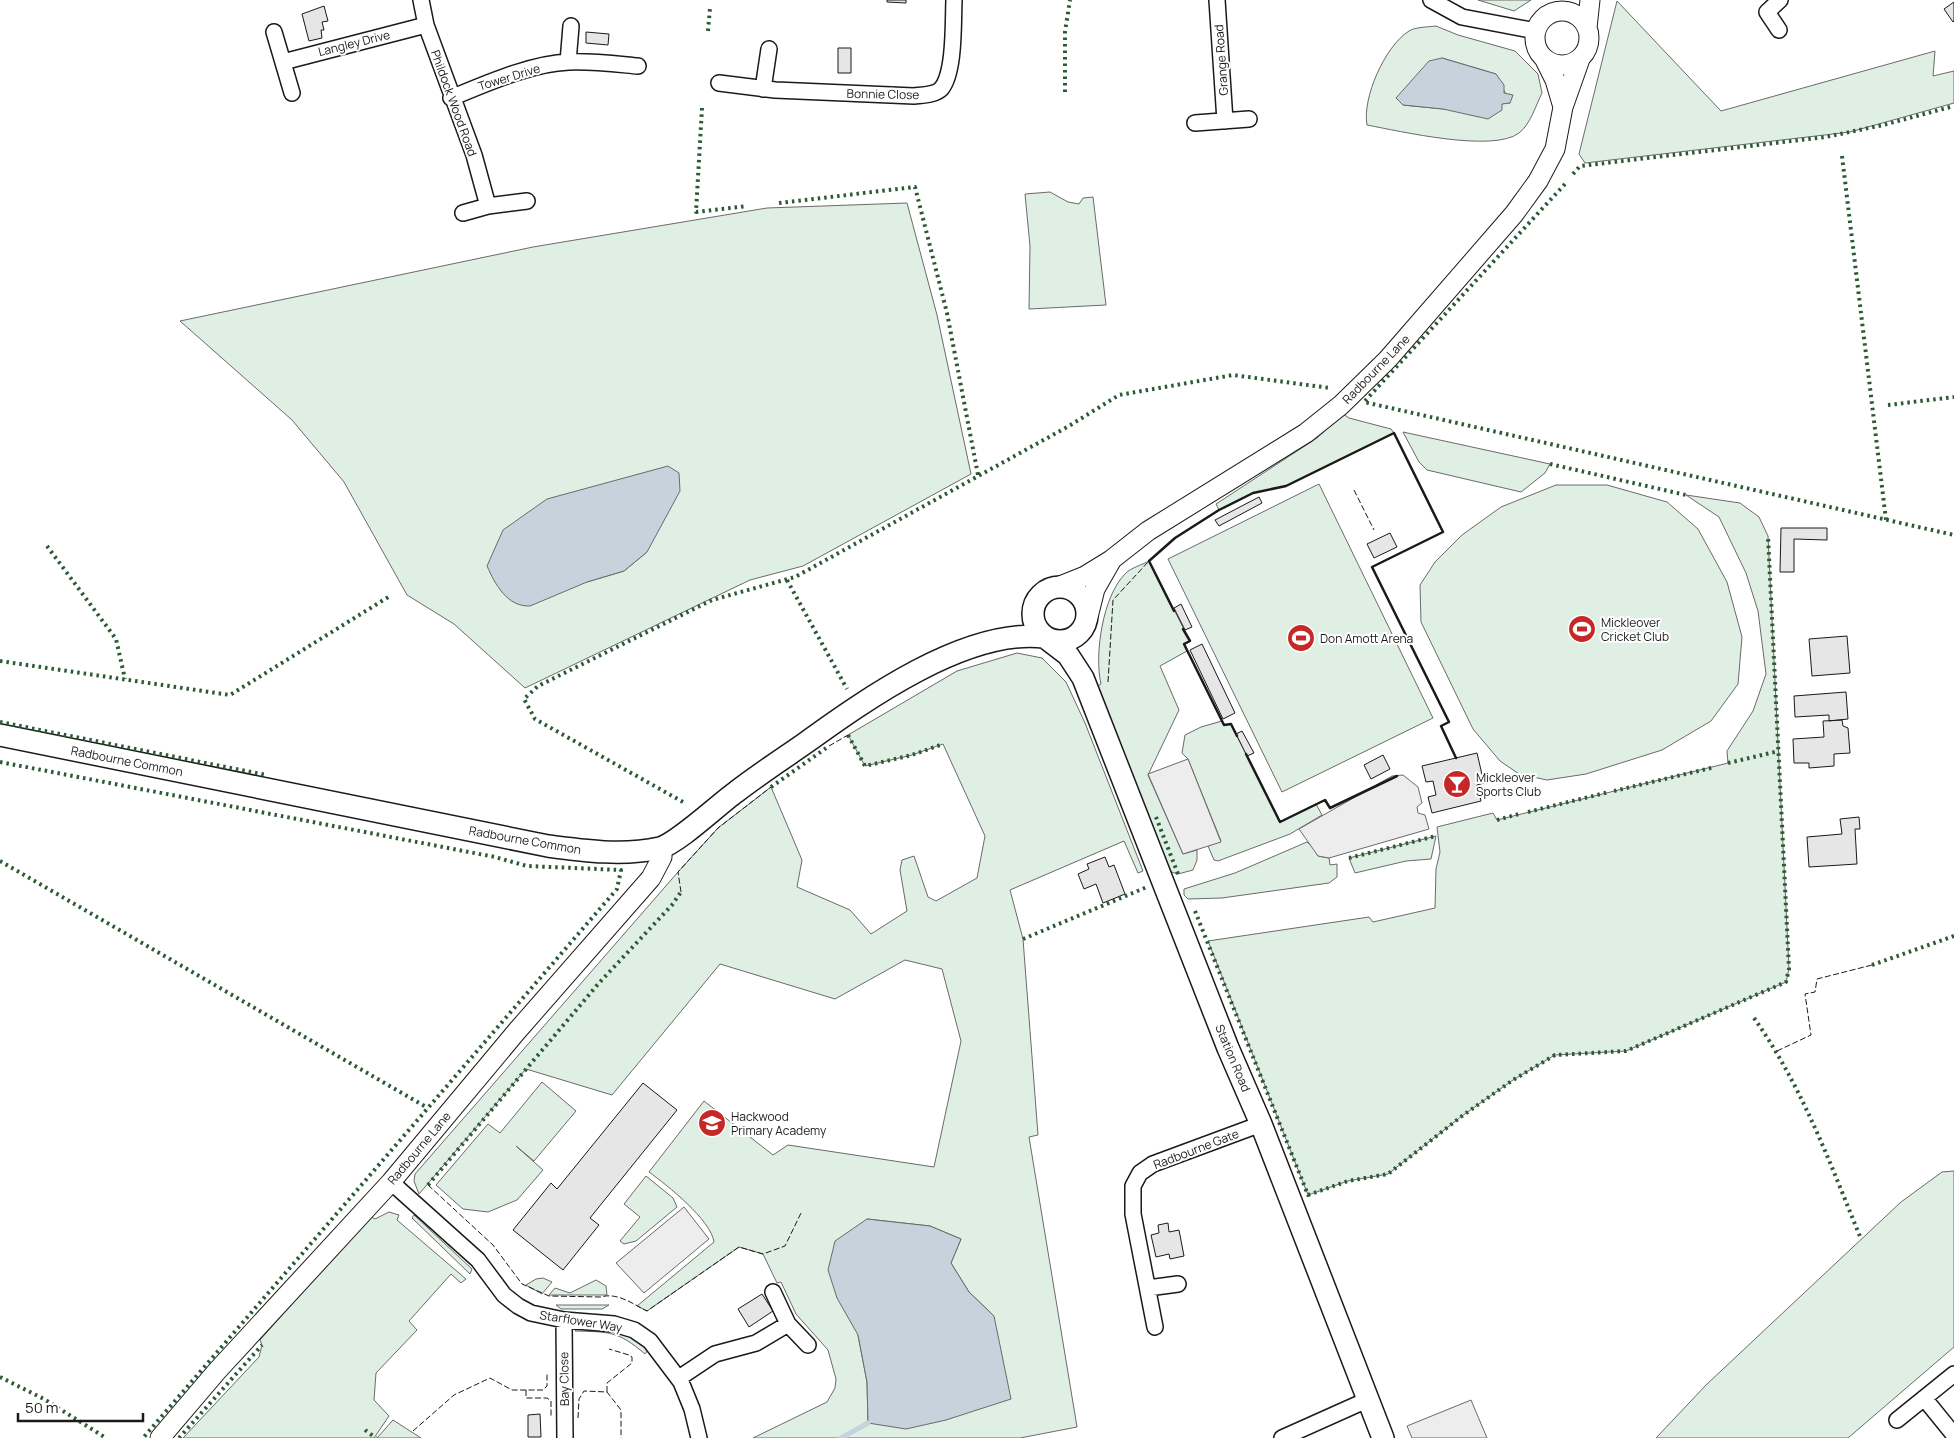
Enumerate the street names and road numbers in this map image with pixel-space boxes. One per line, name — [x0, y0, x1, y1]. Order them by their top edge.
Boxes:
street label: Grange Road — [1210, 24, 1232, 96]
street label: Langley Drive — [316, 26, 392, 60]
street label: Phildock Wood Road — [427, 48, 481, 158]
street label: Tower Drive — [476, 60, 542, 94]
street label: Bonnie Close — [847, 85, 919, 103]
street label: Radbourne Lane — [1338, 331, 1414, 407]
street label: Radbourne Common — [70, 742, 184, 780]
street label: Radbourne Common — [468, 822, 582, 858]
street label: Station Road — [1211, 1022, 1255, 1094]
street label: Radbourne Lane — [383, 1108, 455, 1188]
street label: Radbourne Gate — [1151, 1125, 1241, 1173]
street label: Starflower Way — [538, 1306, 624, 1336]
street label: Bay Close — [555, 1352, 573, 1406]

